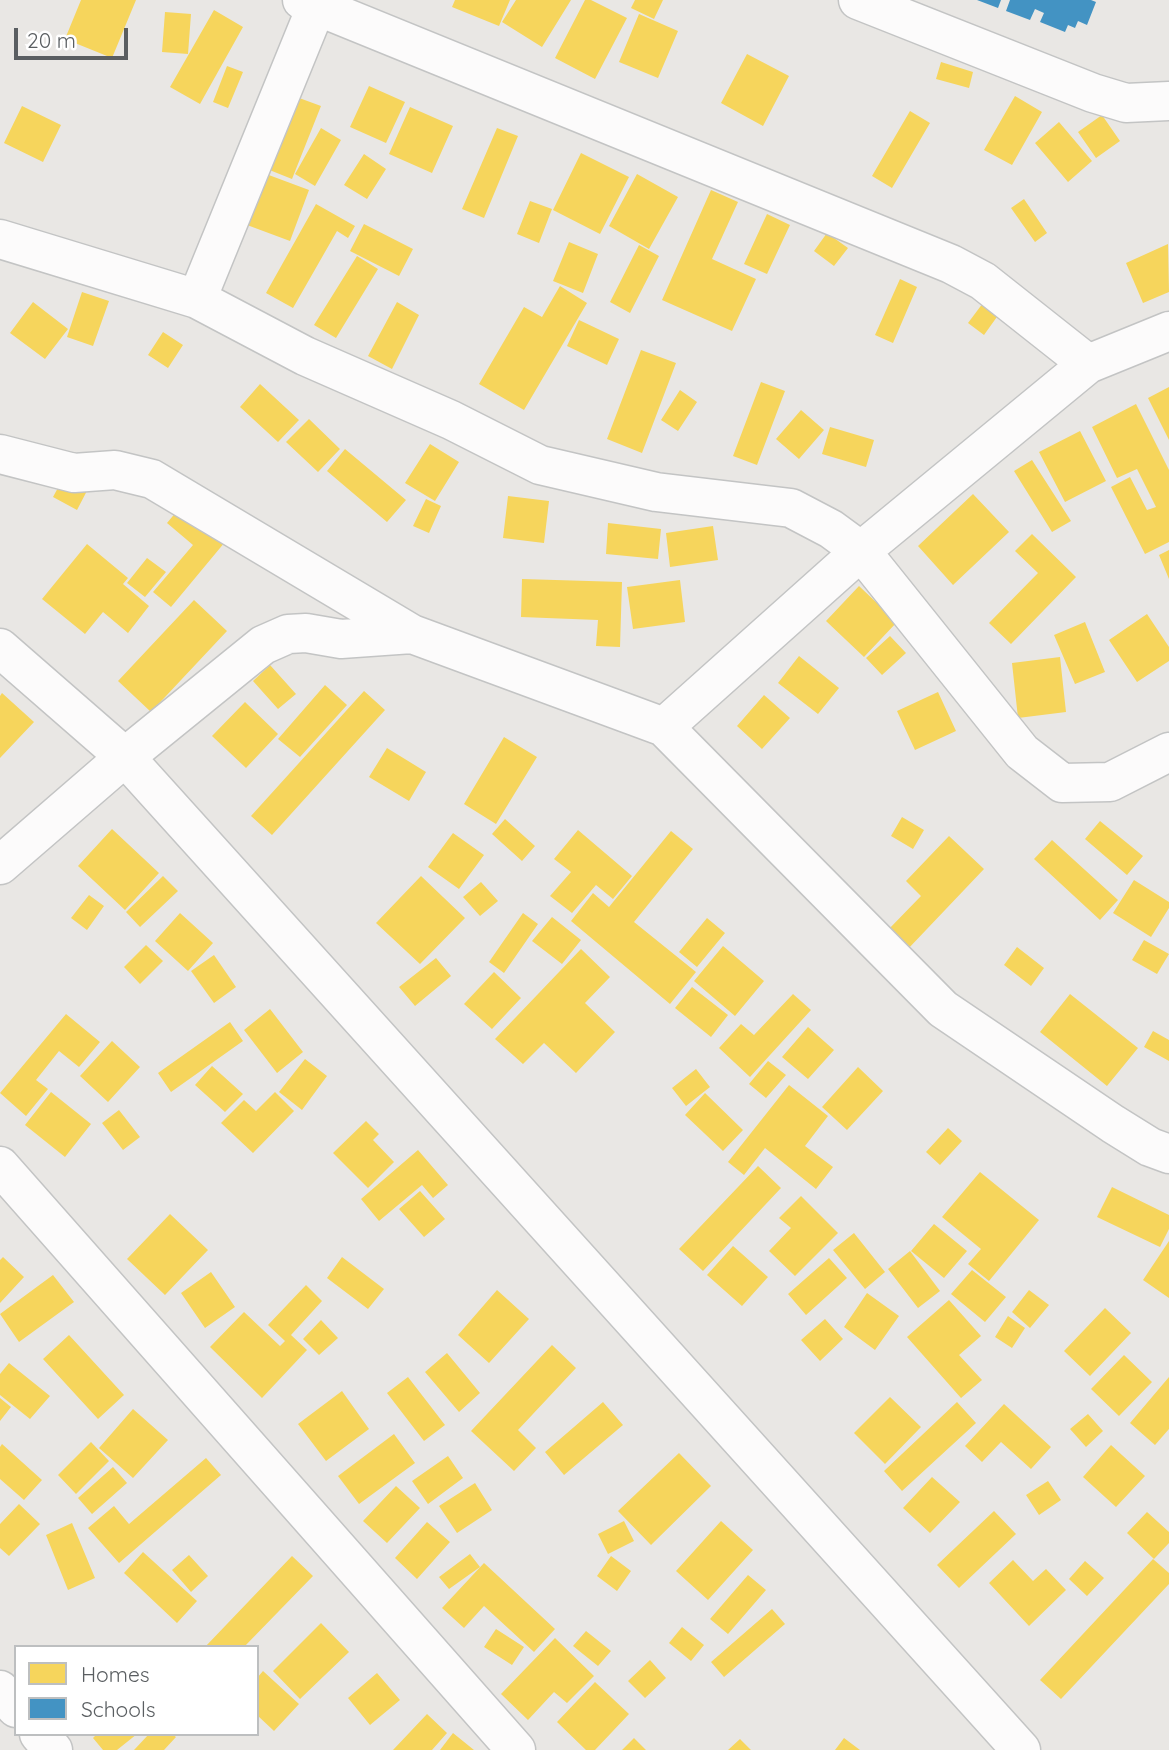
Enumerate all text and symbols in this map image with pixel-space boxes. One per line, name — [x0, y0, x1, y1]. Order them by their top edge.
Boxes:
scale bar — [18, 14, 131, 58]
text: 20 m — [27, 27, 76, 53]
legend — [14, 1645, 259, 1736]
text: Homes — [81, 1661, 150, 1687]
text: Schools — [81, 1696, 156, 1722]

